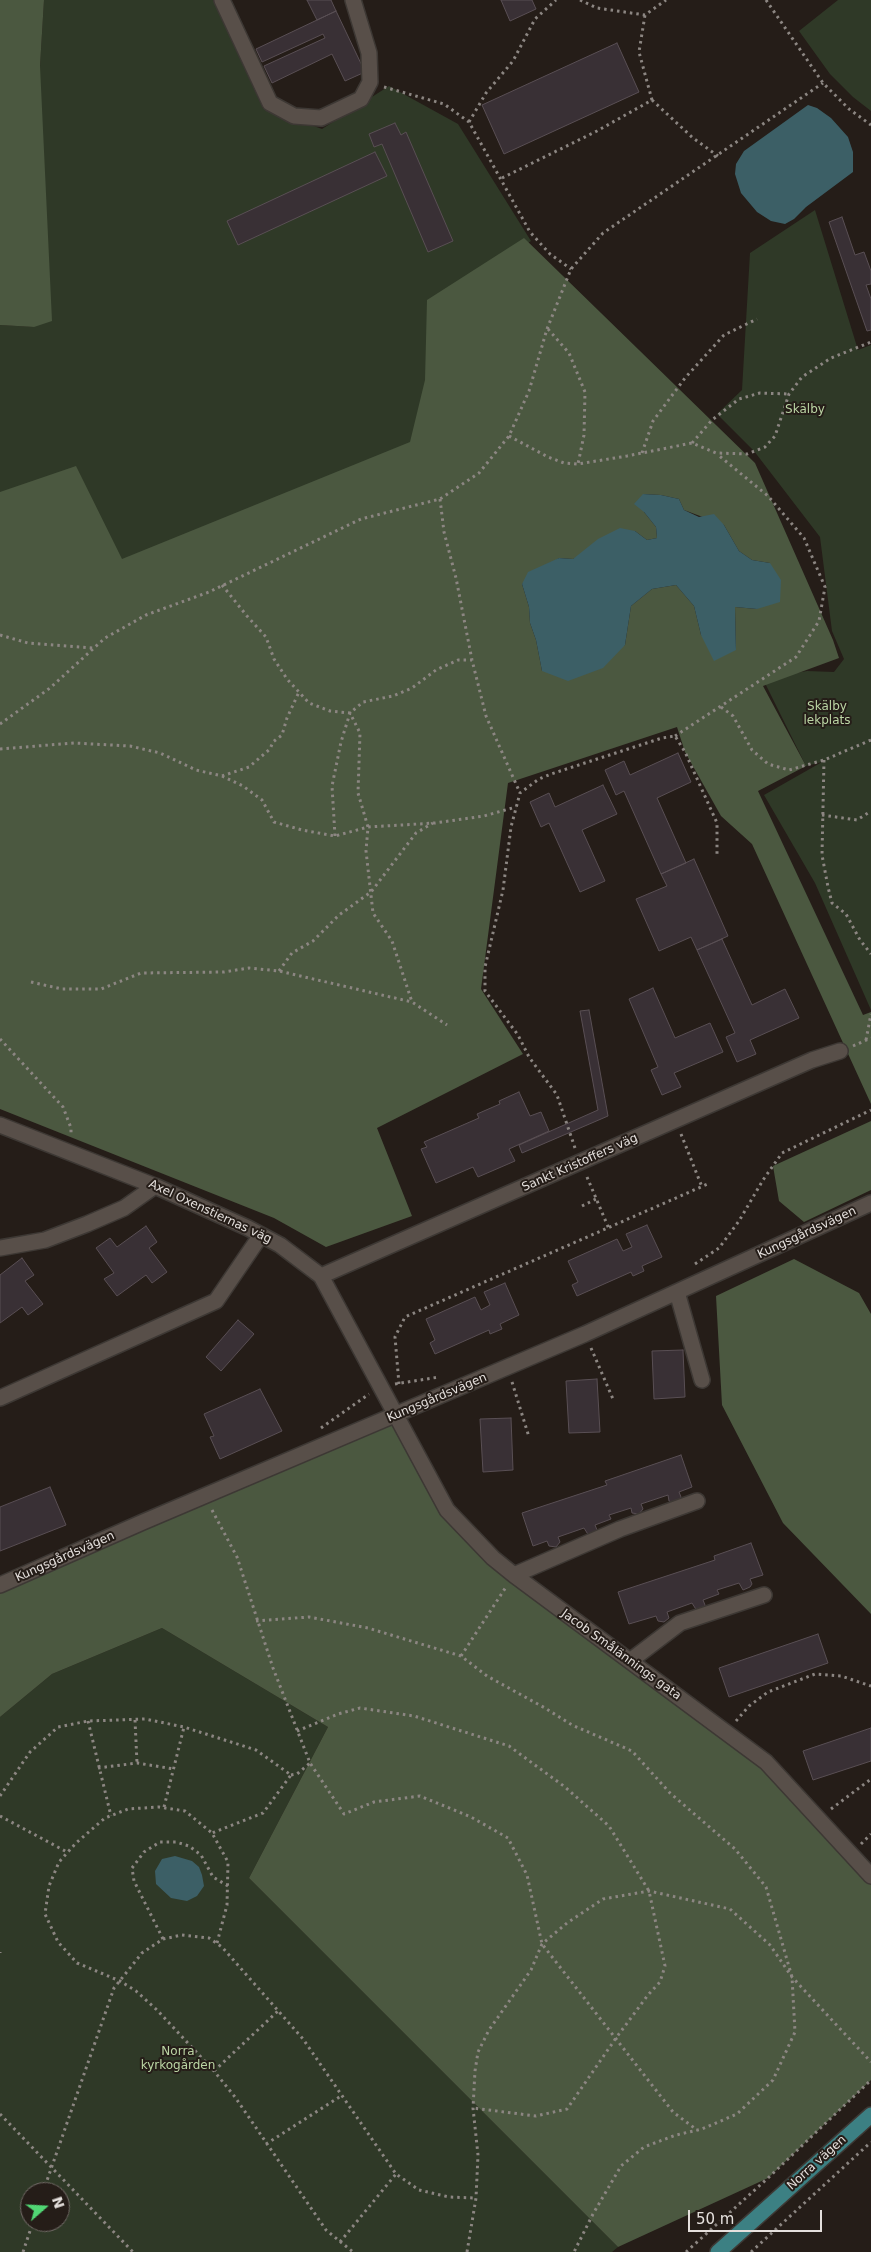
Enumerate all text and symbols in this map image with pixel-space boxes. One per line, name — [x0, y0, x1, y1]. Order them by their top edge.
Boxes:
park label: Skälby — [785, 403, 825, 417]
park label: Skälby lekplats — [804, 700, 850, 728]
street label: Sankt Kristoffers väg — [520, 1131, 640, 1195]
street label: Axel Oxenstiernas väg — [146, 1177, 274, 1247]
street label: Kungsgårdsvägen — [755, 1204, 859, 1262]
street label: Kungsgårdsvägen — [385, 1370, 489, 1426]
street label: Kungsgårdsvägen — [13, 1529, 117, 1585]
street label: Jacob Smålännings gata — [558, 1607, 684, 1703]
park label: Norra kyrkogården — [141, 2045, 215, 2073]
street label: Norra vägen — [785, 2133, 849, 2193]
north arrow — [20, 2182, 70, 2232]
text: N — [49, 2194, 68, 2211]
scale bar — [691, 2200, 825, 2232]
text: 50 m — [696, 2210, 734, 2228]

